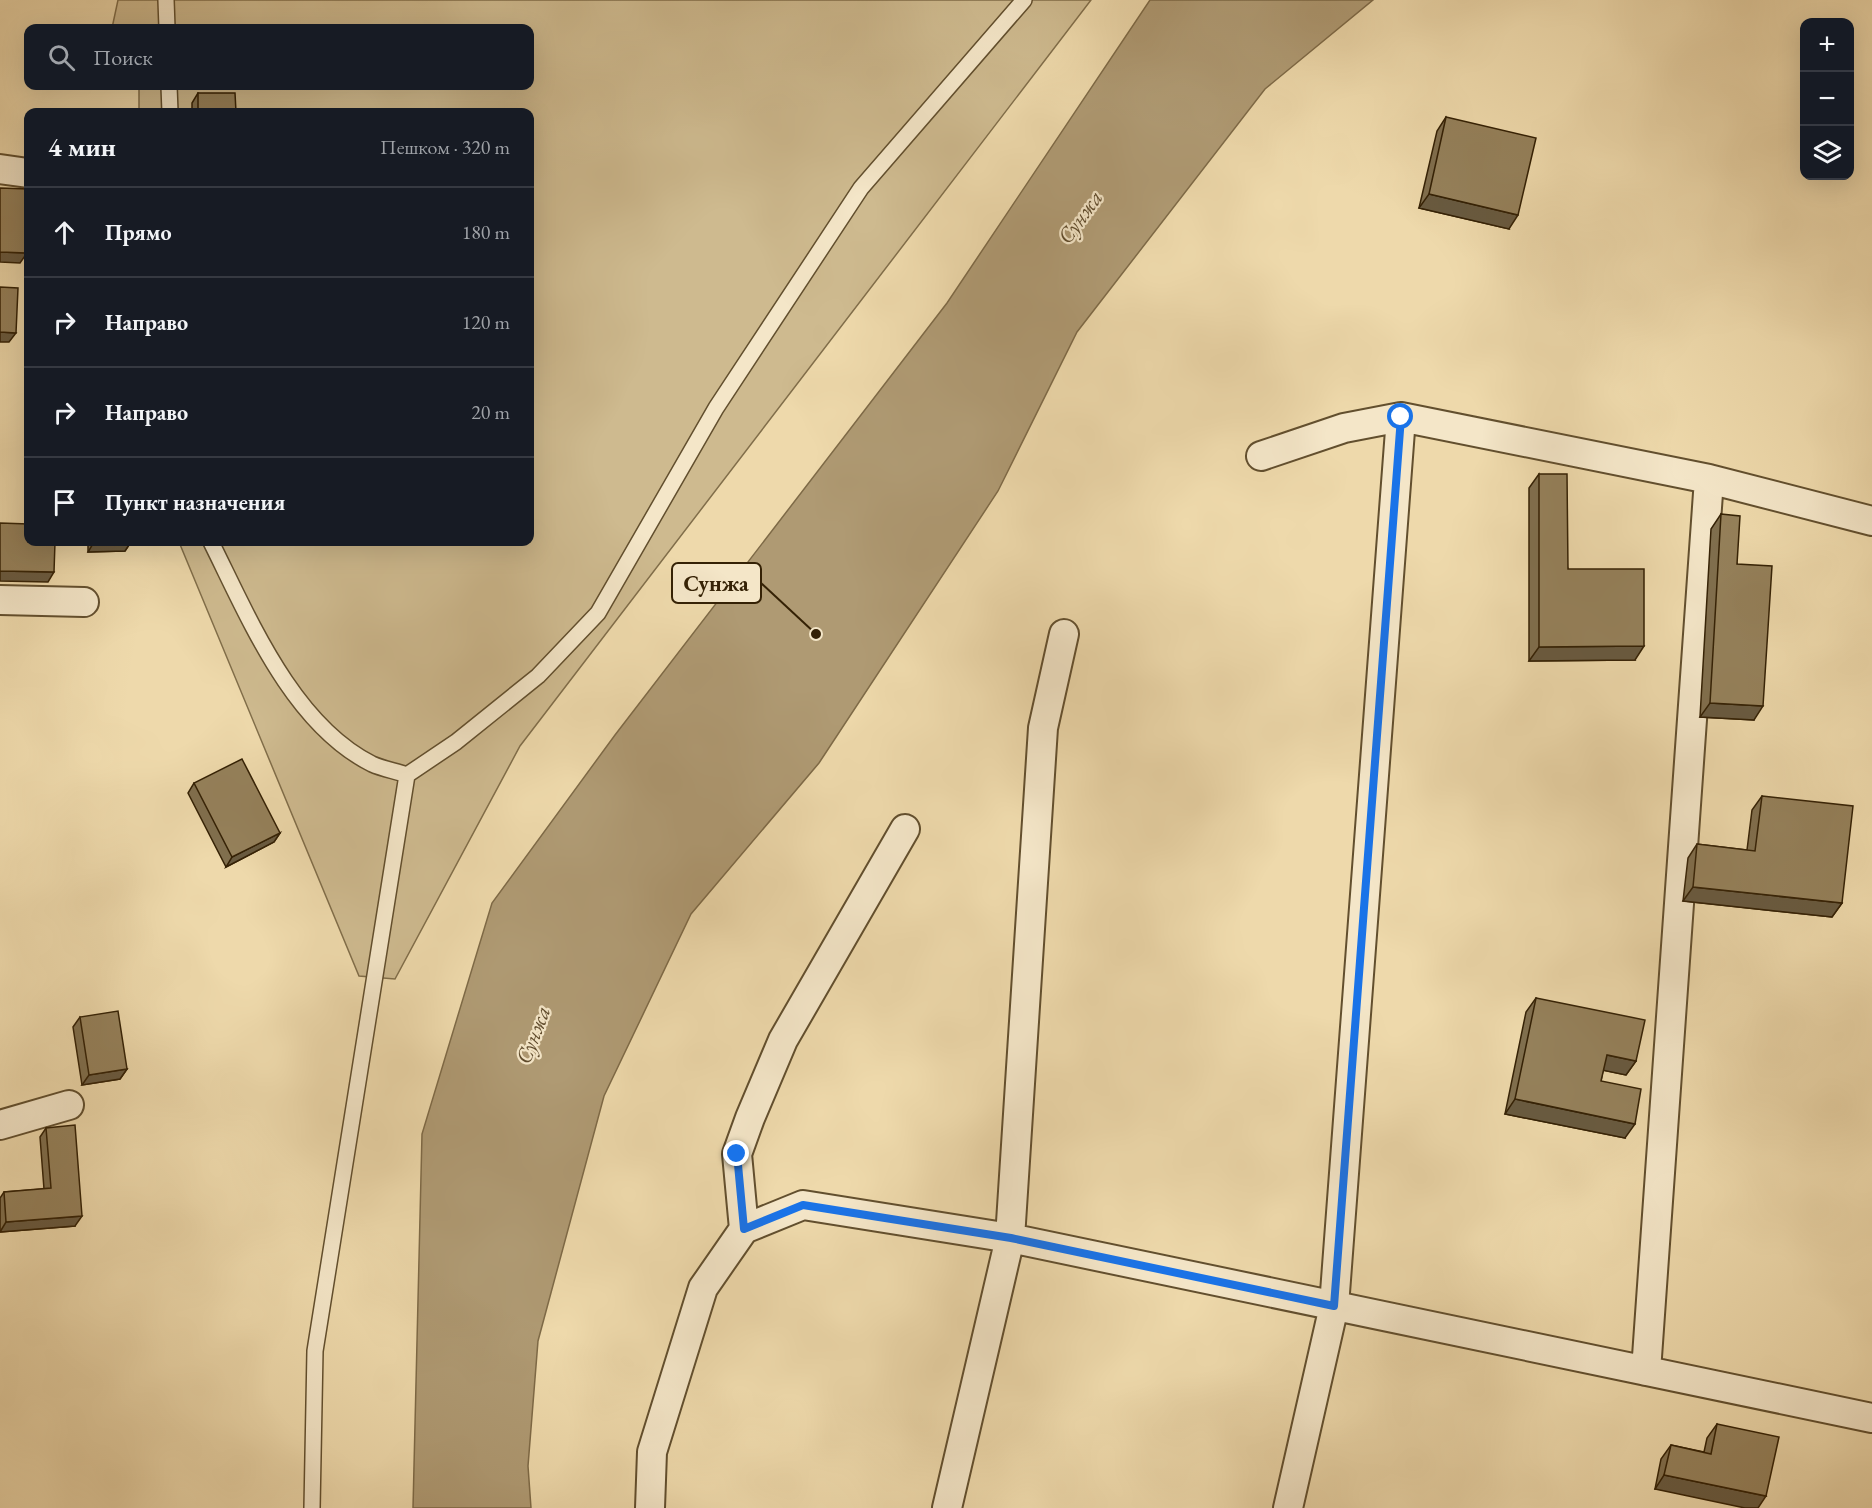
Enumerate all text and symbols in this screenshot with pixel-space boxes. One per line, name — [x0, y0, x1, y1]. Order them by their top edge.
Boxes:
map controls — [1800, 18, 1854, 180]
button: + — [1800, 18, 1854, 72]
search box — [24, 24, 534, 90]
icon: search — [45, 41, 78, 74]
text: Поиск — [93, 43, 153, 72]
button: − — [1800, 72, 1854, 126]
button: layers — [1800, 126, 1854, 180]
text: 4 мин — [48, 130, 116, 164]
text: Пешком · 320 m — [380, 134, 510, 160]
water label: Сунжа — [1051, 184, 1109, 250]
icon: ahead — [48, 216, 81, 249]
text: Прямо — [105, 218, 172, 247]
text: 180 m — [462, 219, 510, 245]
icon: right — [48, 306, 81, 339]
text: Направо — [105, 308, 188, 337]
text: 120 m — [462, 309, 510, 335]
icon: right — [48, 396, 81, 429]
text: Направо — [105, 398, 188, 427]
text: 20 m — [471, 399, 510, 425]
route start — [1387, 403, 1413, 429]
icon: arrive — [48, 486, 81, 519]
text: Пункт назначения — [105, 488, 285, 517]
callout: Сунжа — [672, 563, 761, 603]
text: Сунжа — [683, 569, 749, 598]
water label: Сунжа — [509, 1002, 557, 1068]
route end — [723, 1140, 749, 1166]

